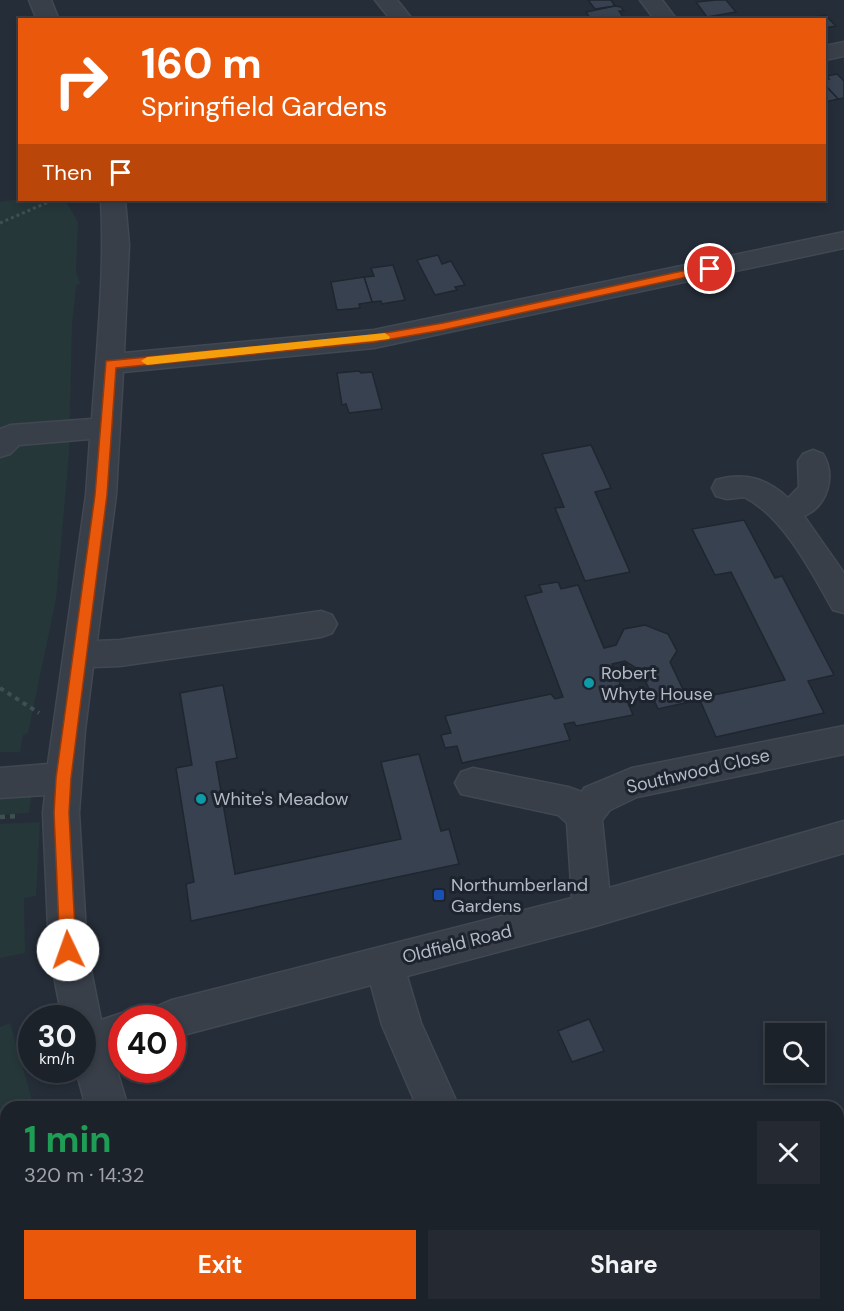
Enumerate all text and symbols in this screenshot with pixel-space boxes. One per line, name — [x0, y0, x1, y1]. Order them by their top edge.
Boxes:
text: 160 m — [141, 36, 262, 91]
icon: right — [42, 42, 120, 120]
text: Springfield Gardens — [141, 89, 387, 124]
icon: arrive — [104, 156, 137, 189]
text: Then — [42, 158, 92, 187]
pin — [684, 243, 735, 294]
icon: arrive — [693, 252, 726, 285]
place label: Robert Whyte House — [601, 661, 713, 706]
marker: Robert Whyte House — [582, 676, 596, 690]
street label: Southwood Close — [624, 743, 772, 799]
place label: White's Meadow — [213, 787, 349, 811]
marker: White's Meadow — [194, 792, 208, 806]
place label: Northumberland Gardens — [451, 873, 588, 918]
marker: Northumberland Gardens — [432, 888, 446, 902]
position arrow — [36, 918, 100, 982]
street label: Oldfield Road — [400, 919, 514, 969]
speed limit sign: 40 — [108, 1005, 186, 1083]
text: 30 — [37, 1017, 77, 1056]
map controls — [765, 1023, 825, 1083]
button: search — [765, 1023, 825, 1083]
text: km/h — [39, 1049, 75, 1069]
text: 1 min — [24, 1116, 112, 1163]
button: close — [757, 1121, 820, 1184]
text: 320 m · 14:32 — [24, 1162, 144, 1188]
button: Exit — [24, 1230, 416, 1299]
button: Share — [428, 1230, 820, 1299]

